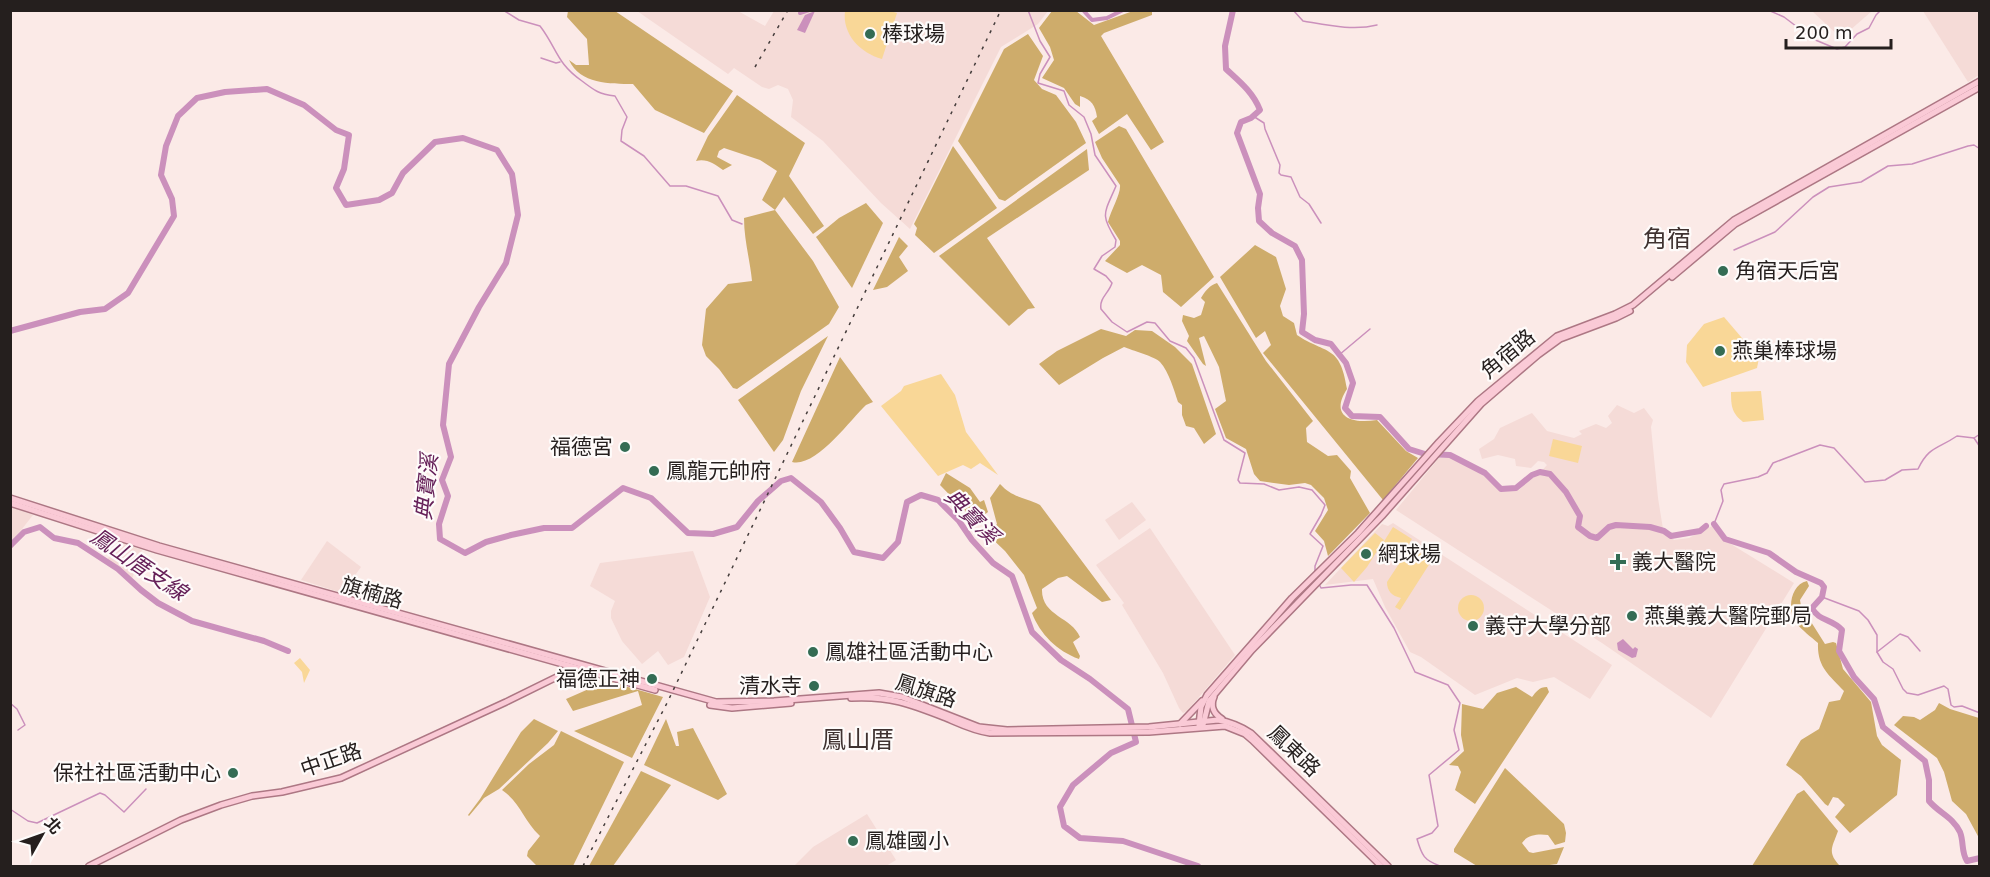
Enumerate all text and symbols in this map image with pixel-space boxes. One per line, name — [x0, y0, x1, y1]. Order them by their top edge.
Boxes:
scale bar — [1786, 12, 1891, 50]
place label: 棒球場 — [882, 22, 945, 46]
text: 200 m — [1795, 22, 1853, 43]
marker: 棒球場 — [863, 27, 877, 41]
district label: 角宿 — [1643, 225, 1691, 253]
place label: 角宿天后宮 — [1735, 259, 1840, 283]
marker: 角宿天后宮 — [1716, 264, 1730, 278]
street label: 角宿路 — [1476, 325, 1540, 383]
place label: 燕巢棒球場 — [1732, 339, 1837, 363]
marker: 燕巢棒球場 — [1713, 344, 1727, 358]
place label: 福德宮 — [550, 435, 613, 459]
marker: 福德宮 — [618, 440, 632, 454]
water label: 典寶溪 — [411, 450, 443, 521]
place label: 鳳龍元帥府 — [666, 459, 771, 483]
marker: 鳳龍元帥府 — [647, 464, 661, 478]
water label: 典寶溪 — [940, 484, 1006, 551]
water label: 鳳山厝支線 — [86, 523, 194, 607]
place label: 網球場 — [1378, 542, 1441, 566]
marker: 網球場 — [1359, 547, 1373, 561]
place label: 義大醫院 — [1632, 550, 1716, 574]
marker: 義大醫院 — [1609, 553, 1627, 571]
street label: 旗楠路 — [338, 573, 406, 613]
place label: 燕巢義大醫院郵局 — [1644, 604, 1812, 628]
marker: 燕巢義大醫院郵局 — [1625, 609, 1639, 623]
place label: 義守大學分部 — [1485, 614, 1611, 638]
marker: 義守大學分部 — [1466, 619, 1480, 633]
place label: 鳳雄社區活動中心 — [825, 640, 993, 664]
marker: 鳳雄社區活動中心 — [806, 645, 820, 659]
place label: 福德正神 — [556, 667, 640, 691]
street label: 鳳旗路 — [892, 670, 960, 712]
marker: 福德正神 — [645, 672, 659, 686]
place label: 清水寺 — [739, 674, 802, 698]
marker: 清水寺 — [807, 679, 821, 693]
street label: 鳳東路 — [1263, 720, 1325, 782]
district label: 鳳山厝 — [822, 726, 894, 754]
street label: 中正路 — [297, 738, 365, 782]
place label: 保社社區活動中心 — [53, 761, 221, 785]
marker: 保社社區活動中心 — [226, 766, 240, 780]
north arrow — [12, 805, 72, 865]
text: 北 — [41, 813, 66, 838]
place label: 鳳雄國小 — [865, 829, 949, 853]
marker: 鳳雄國小 — [846, 834, 860, 848]

